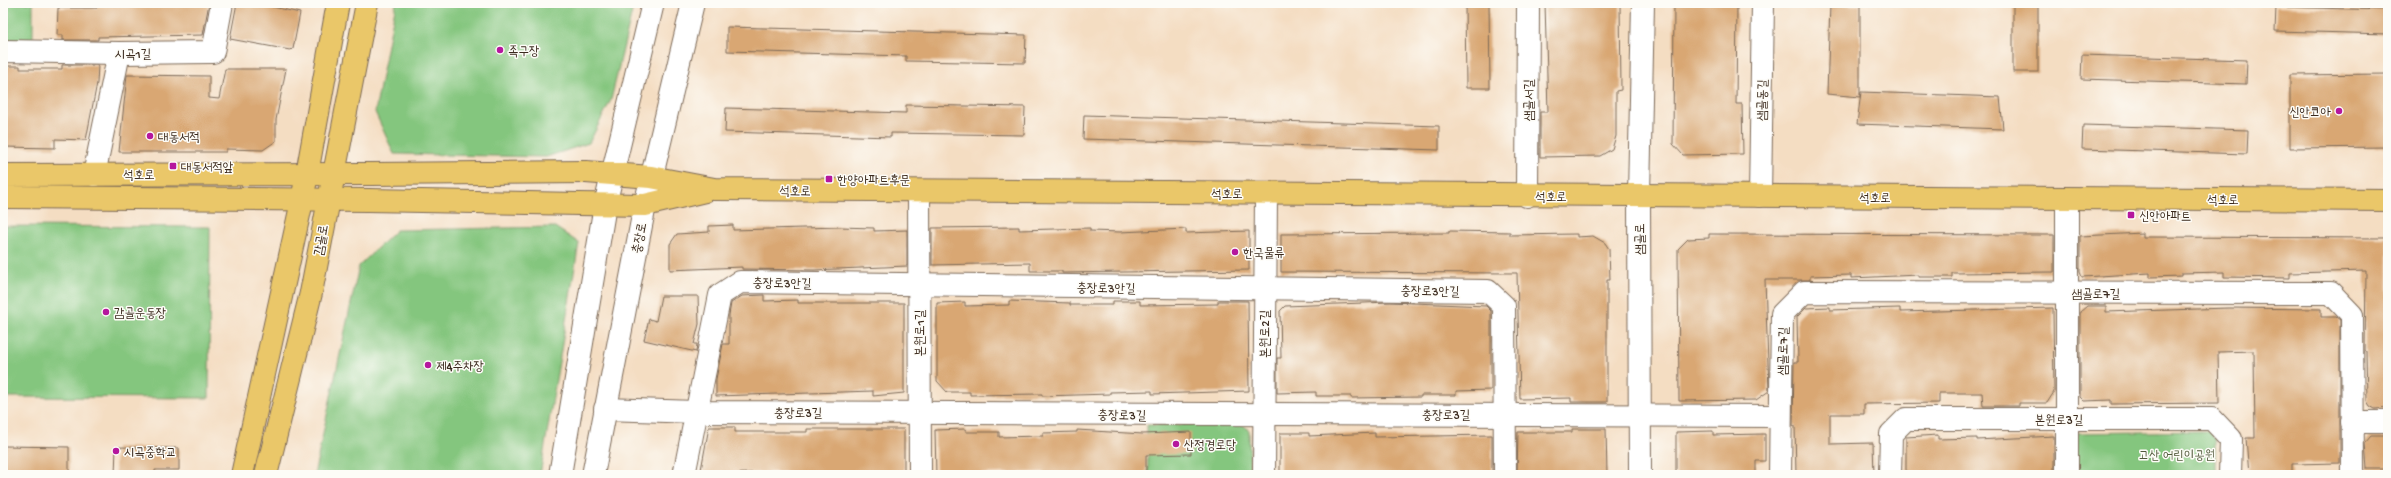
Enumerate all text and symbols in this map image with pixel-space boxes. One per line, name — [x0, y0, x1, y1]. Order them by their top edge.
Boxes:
marker: 족구장 — [495, 45, 505, 55]
place label: 족구장 — [508, 45, 539, 60]
street label: 시곡1길 — [115, 48, 151, 63]
street label: 샘골서길 — [1523, 79, 1538, 121]
street label: 샘골동길 — [1756, 79, 1771, 121]
place label: 신안코아 — [2289, 106, 2332, 121]
marker: 신안코아 — [2334, 106, 2344, 116]
marker: 대동서적 — [145, 131, 155, 141]
place label: 대동서적 — [158, 131, 200, 146]
marker: 대동서적앞 — [168, 161, 178, 171]
place label: 대동서적앞 — [181, 161, 234, 176]
street label: 석호로 — [123, 169, 155, 184]
place label: 한양아파트후문 — [837, 173, 910, 189]
marker: 한양아파트후문 — [824, 174, 834, 184]
street label: 석호로 — [779, 185, 811, 200]
street label: 석호로 — [1211, 188, 1243, 203]
street label: 석호로 — [1535, 191, 1567, 206]
street label: 석호로 — [1859, 192, 1891, 207]
street label: 석호로 — [2207, 194, 2239, 209]
marker: 신안아파트 — [2126, 210, 2136, 220]
place label: 신안아파트 — [2139, 210, 2191, 225]
street label: 충장로 — [630, 222, 651, 255]
street label: 샘골로 — [1634, 223, 1649, 255]
street label: 감골로 — [312, 224, 333, 257]
marker: 한국물류 — [1230, 247, 1240, 257]
place label: 한국물류 — [1243, 247, 1285, 262]
street label: 충장로3안길 — [752, 276, 812, 293]
street label: 충장로3안길 — [1076, 281, 1136, 298]
street label: 충장로3안길 — [1400, 284, 1460, 301]
street label: 샘골로7길 — [2072, 288, 2120, 303]
marker: 감골운동장 — [101, 307, 111, 317]
place label: 감골운동장 — [114, 307, 166, 322]
street label: 본원로1길 — [914, 309, 929, 357]
street label: 본원로2길 — [1259, 310, 1274, 358]
street label: 샘골로7길 — [1777, 327, 1792, 375]
marker: 제4주차장 — [423, 360, 433, 370]
place label: 제4주차장 — [436, 360, 484, 375]
street label: 충장로3길 — [774, 407, 822, 422]
street label: 충장로3길 — [1098, 409, 1146, 424]
street label: 충장로3길 — [1422, 409, 1470, 424]
street label: 본원로3길 — [2035, 414, 2083, 429]
marker: 산정경로당 — [1171, 439, 1181, 449]
place label: 산정경로당 — [1184, 439, 1237, 454]
marker: 시곡중학교 — [111, 446, 121, 456]
place label: 시곡중학교 — [124, 446, 176, 461]
park label: 고산 어린이공원 — [2139, 449, 2215, 464]

